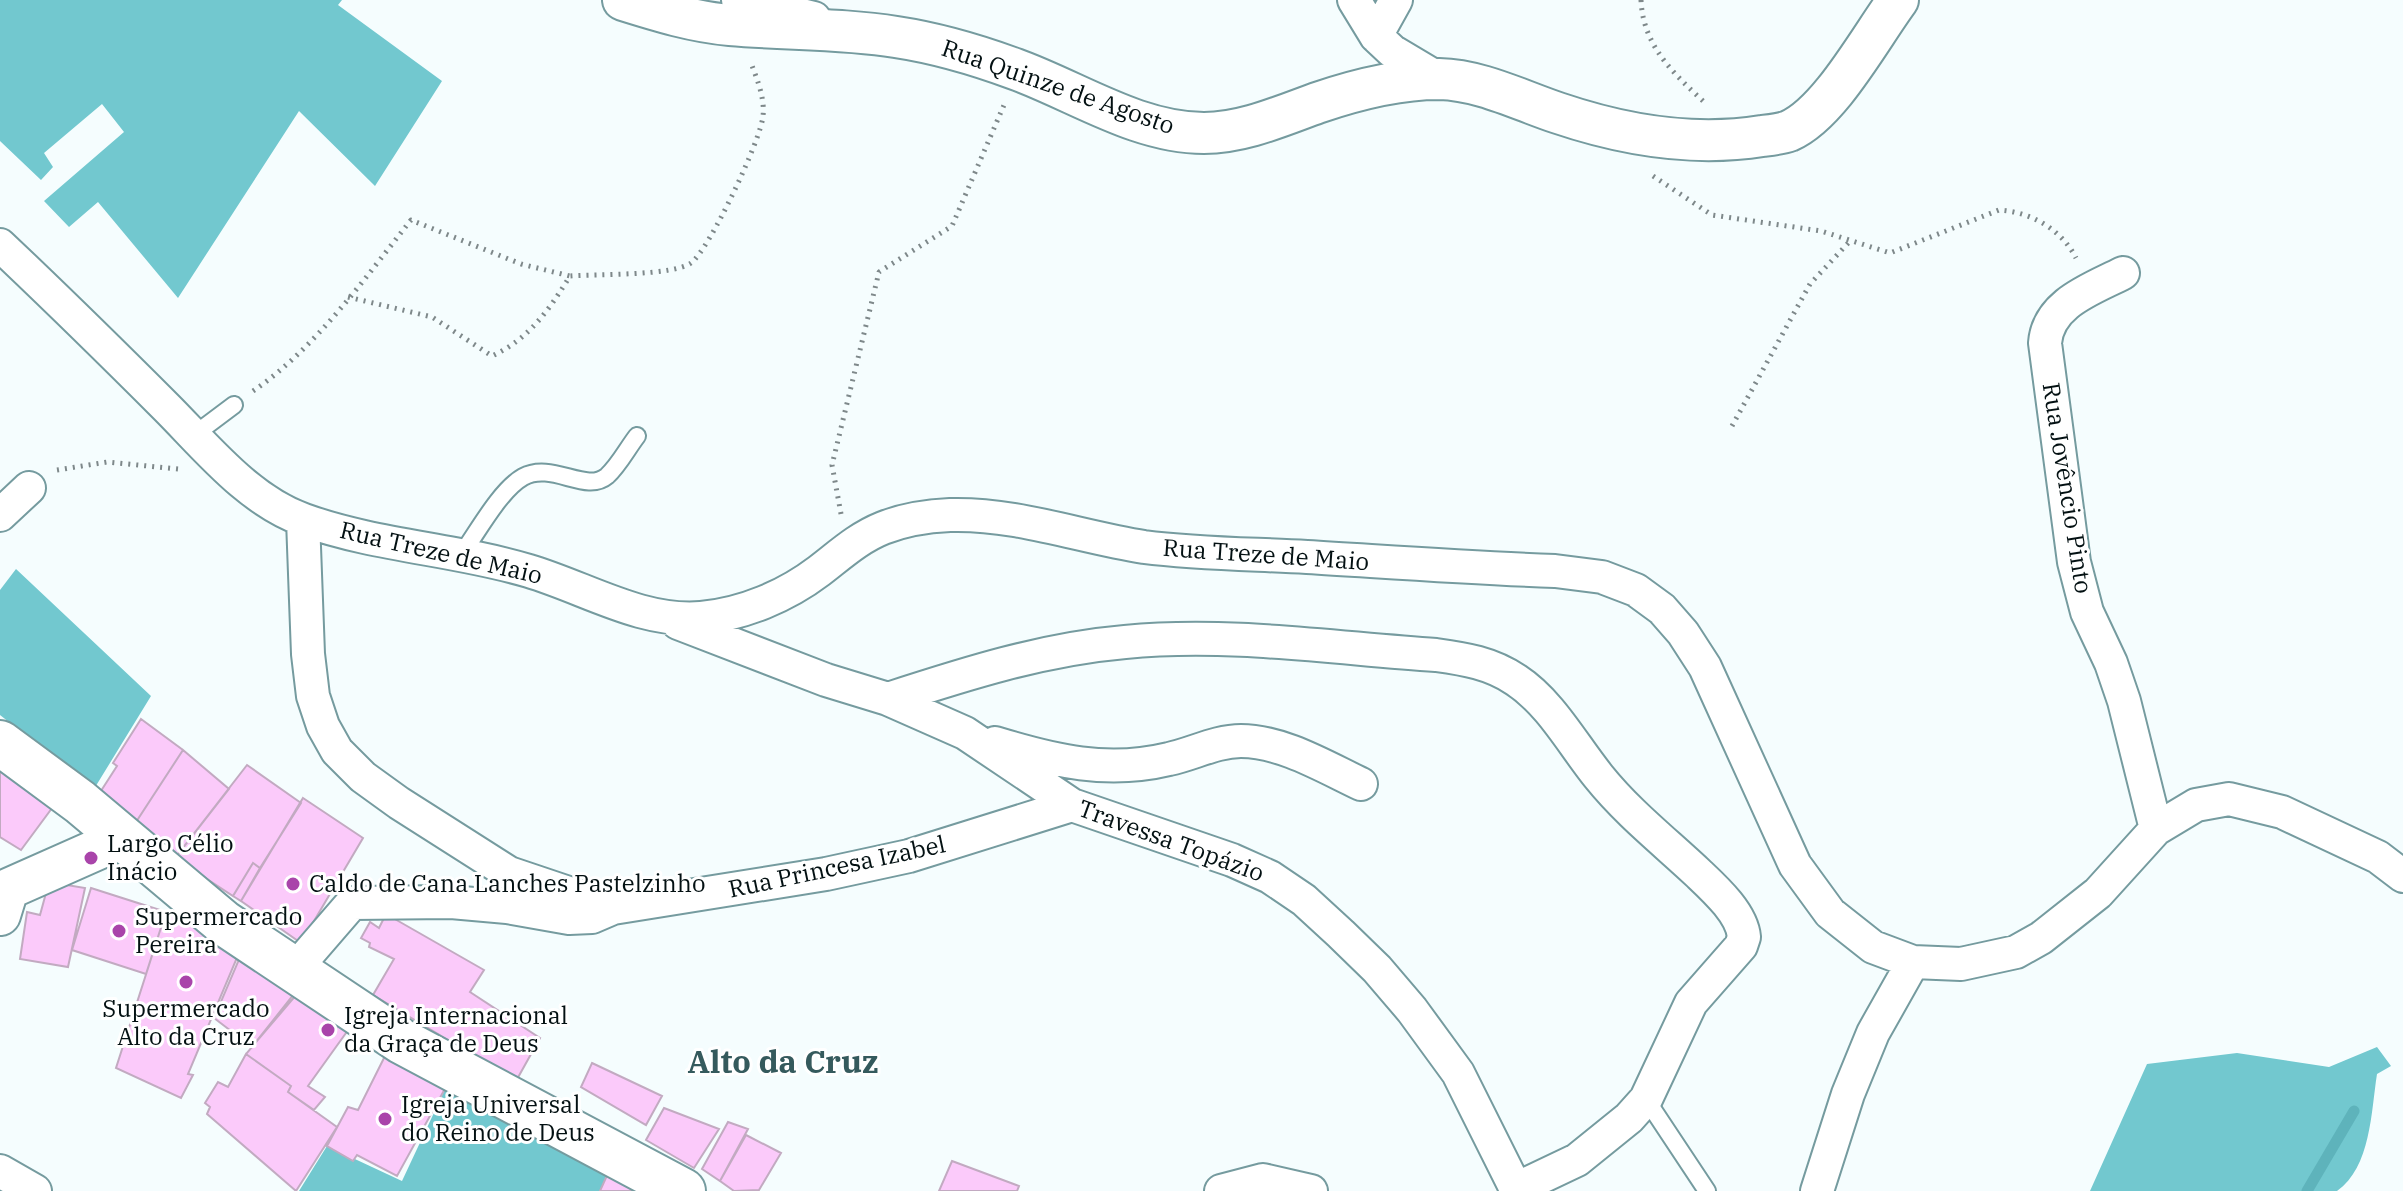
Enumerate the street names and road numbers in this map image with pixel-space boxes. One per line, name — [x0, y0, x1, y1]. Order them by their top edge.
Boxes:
street label: Rua Quinze de Agosto — [938, 31, 1179, 141]
street label: Rua Jovêncio Pinto — [2036, 380, 2100, 596]
street label: Rua Treze de Maio — [337, 513, 546, 591]
street label: Rua Treze de Maio — [1162, 531, 1370, 577]
street label: Travessa Topázio — [1074, 792, 1269, 889]
street label: Rua Princesa Izabel — [725, 827, 948, 905]

